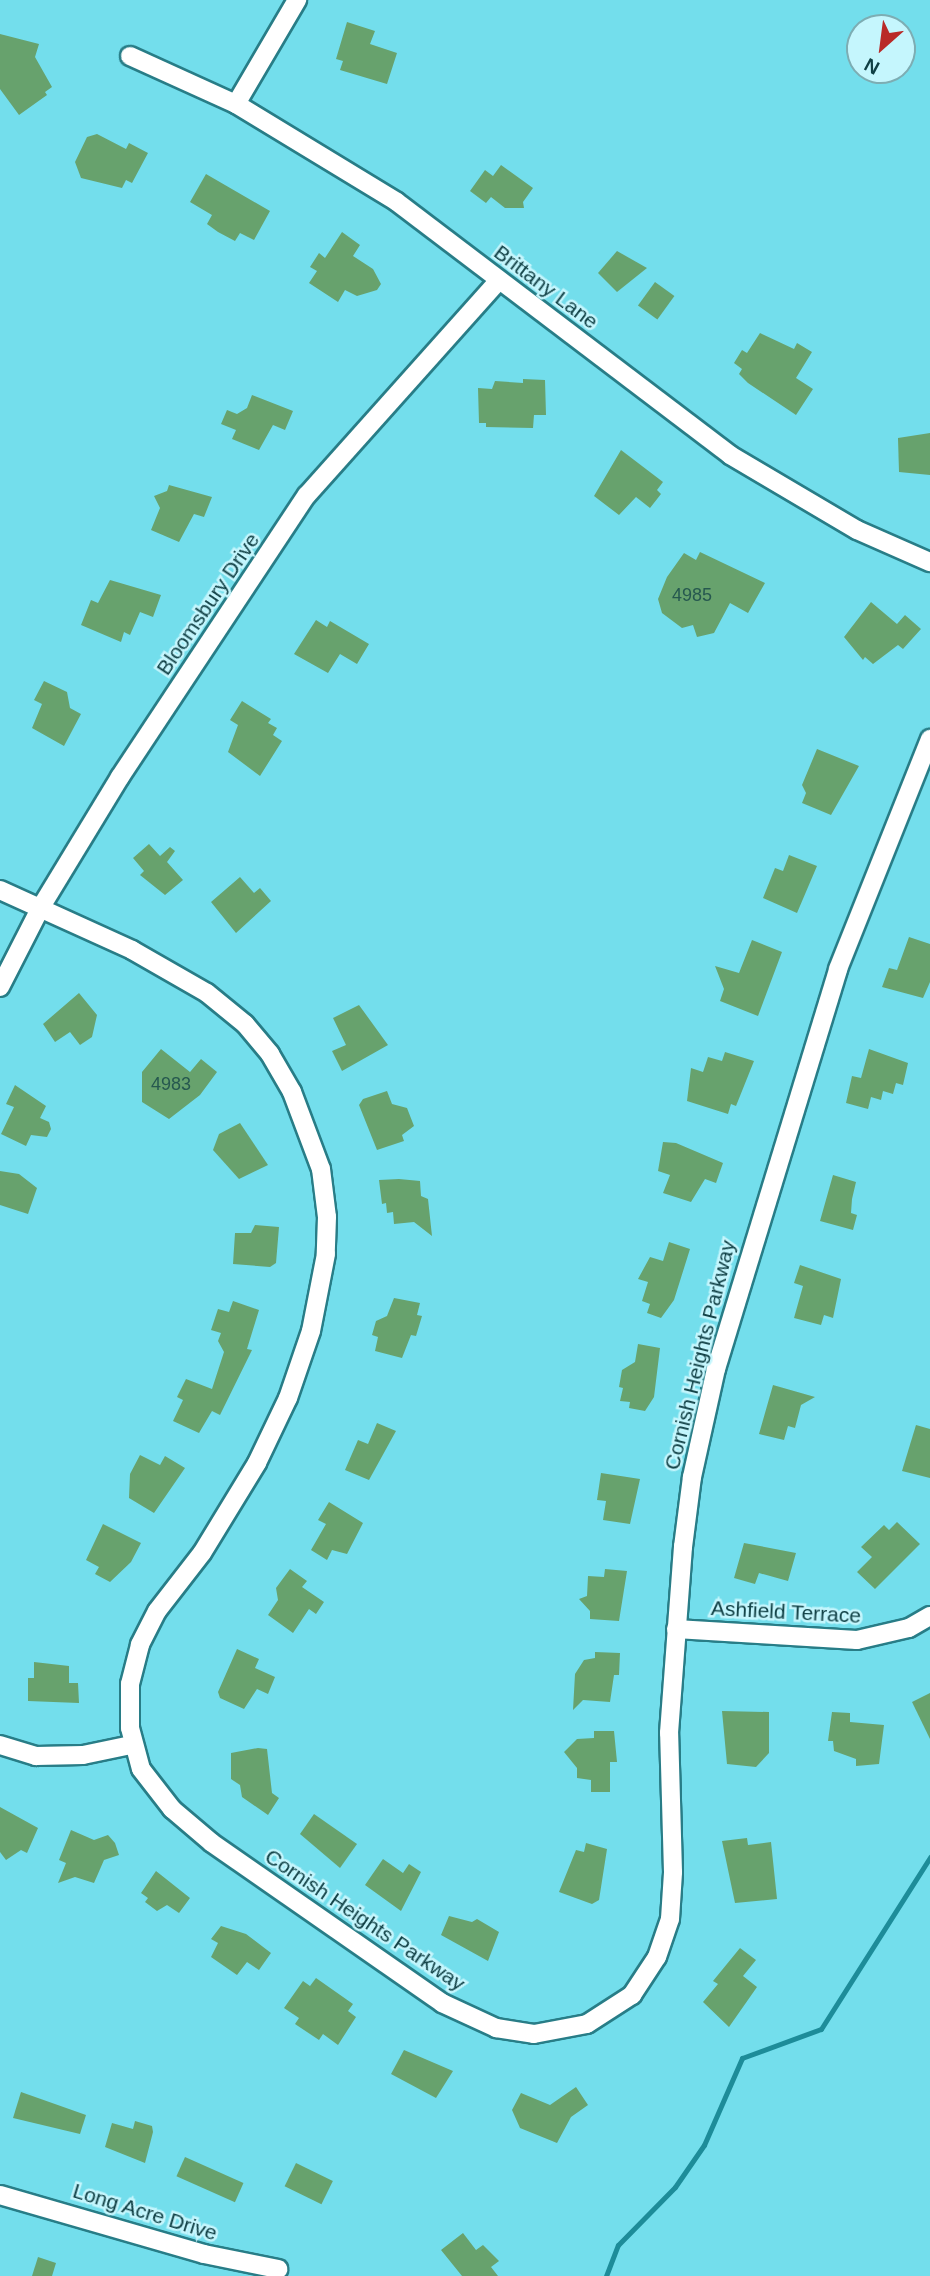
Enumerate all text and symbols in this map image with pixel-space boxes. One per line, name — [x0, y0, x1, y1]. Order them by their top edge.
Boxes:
north arrow — [846, 14, 916, 84]
text: N — [861, 54, 883, 79]
street label: Brittany Lane — [489, 240, 603, 334]
street label: Bloomsbury Drive — [151, 528, 265, 680]
house number: 4985 — [672, 584, 712, 606]
house number: 4983 — [151, 1073, 191, 1095]
street label: Cornish Heights Parkway — [659, 1238, 741, 1472]
street label: Ashfield Terrace — [710, 1595, 862, 1629]
street label: Cornish Heights Parkway — [260, 1844, 470, 1996]
street label: Long Acre Drive — [69, 2178, 221, 2246]

